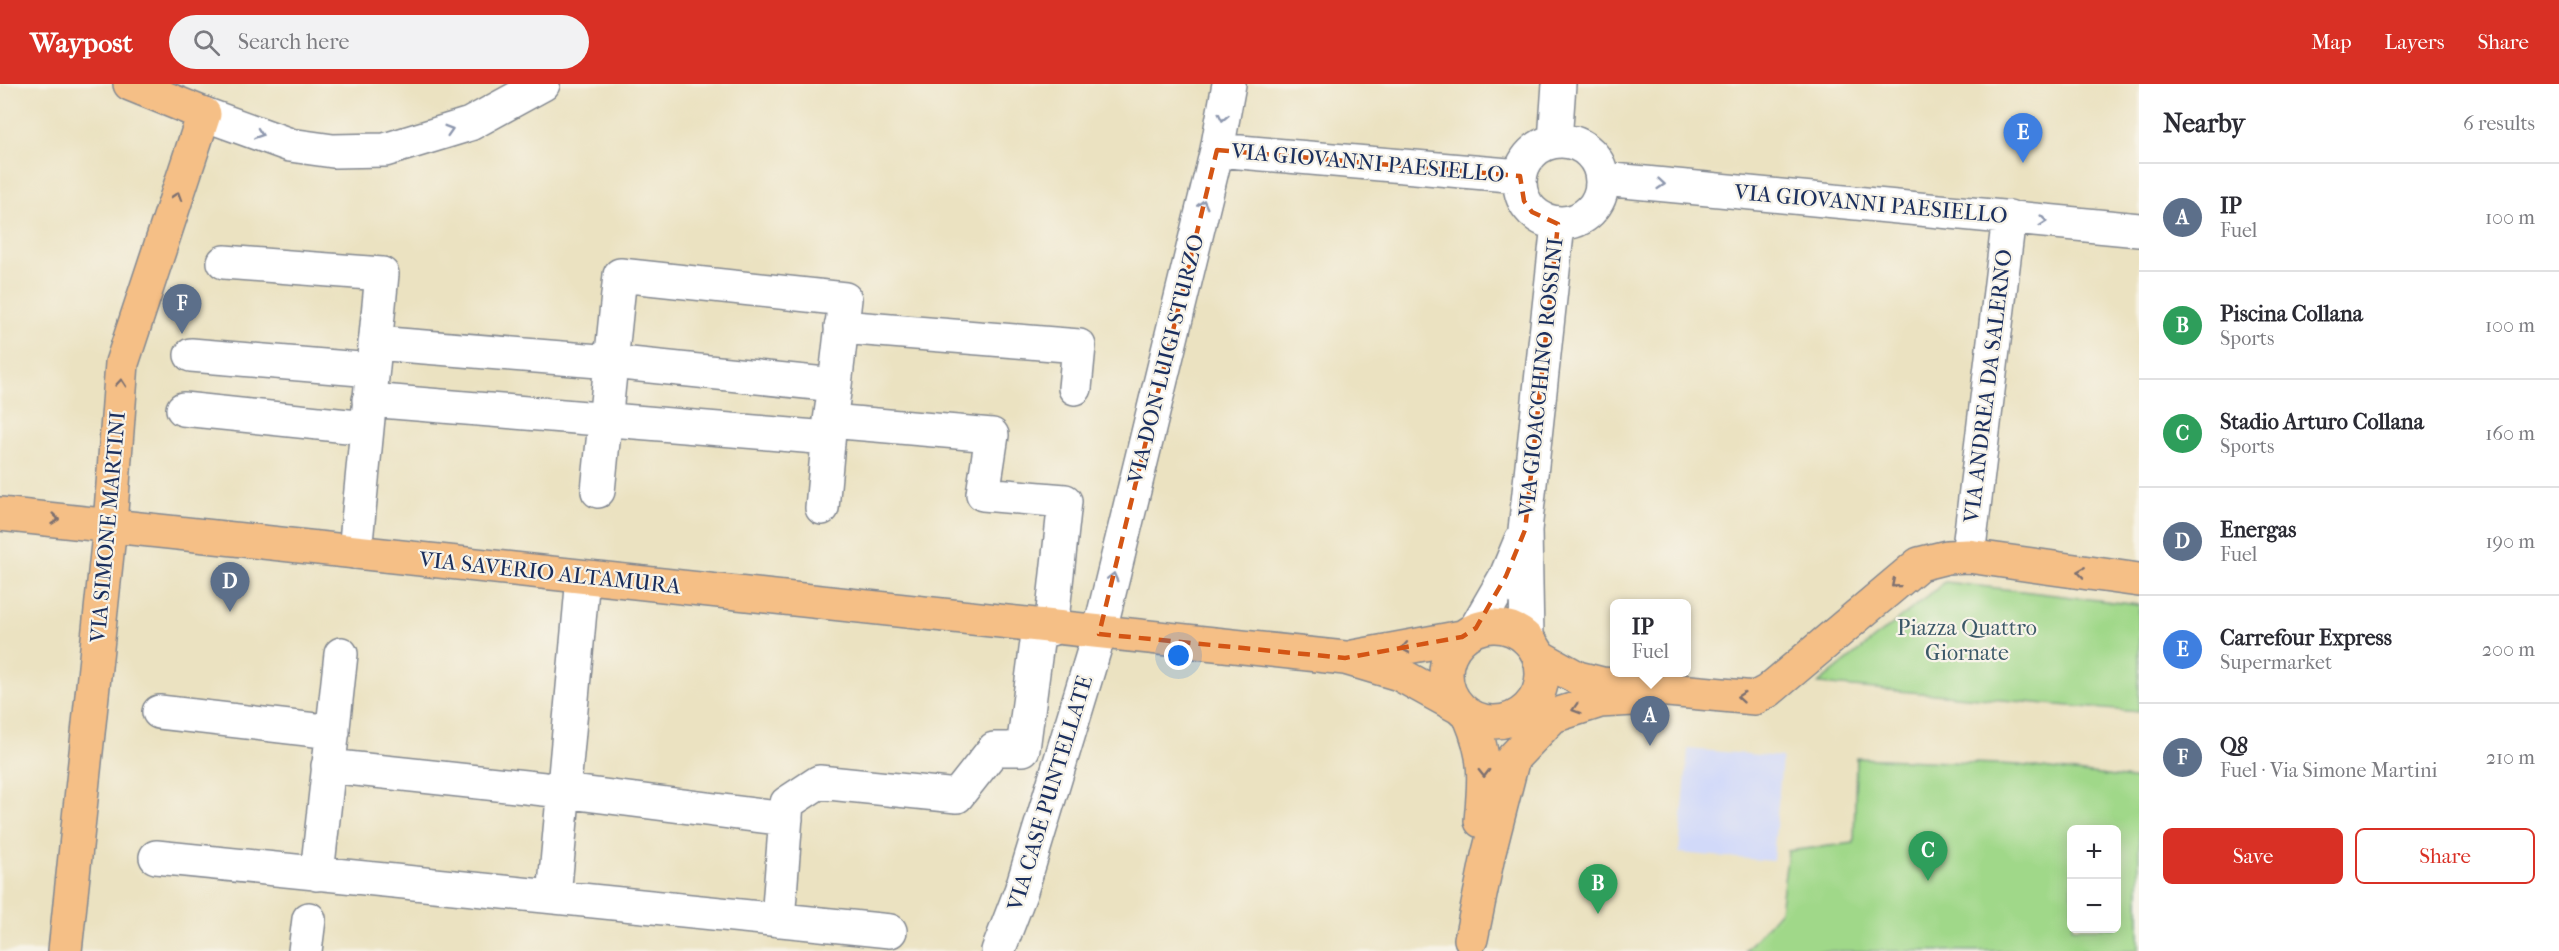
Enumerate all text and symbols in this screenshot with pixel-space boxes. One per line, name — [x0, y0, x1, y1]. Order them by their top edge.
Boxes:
search box — [169, 15, 589, 69]
text: Waypost — [30, 26, 133, 59]
icon: search — [190, 26, 223, 59]
text: Search here — [238, 29, 349, 55]
text: Map — [2311, 30, 2352, 54]
text: Layers — [2385, 30, 2444, 54]
text: Share — [2477, 30, 2529, 54]
text: Nearby — [2163, 108, 2245, 139]
one-way arrow — [1217, 111, 1230, 121]
text: 6 results — [2463, 112, 2535, 135]
pin: E — [2004, 113, 2042, 163]
one-way arrow — [443, 125, 454, 137]
one-way arrow — [253, 126, 264, 139]
street label: VIA GIOVANNI PAESIELLO — [1229, 138, 1506, 188]
one-way arrow — [1656, 177, 1666, 190]
street label: VIA GIOVANNI PAESIELLO — [1732, 179, 2009, 229]
one-way arrow — [170, 191, 182, 202]
text: IP — [2220, 193, 2242, 219]
one-way arrow — [1196, 199, 1209, 209]
text: A — [2176, 206, 2189, 229]
text: 100 m — [2485, 206, 2535, 229]
one-way arrow — [2039, 214, 2048, 227]
text: Fuel — [2220, 219, 2257, 242]
street label: VIA DON LUIGI STURZO — [1122, 232, 1210, 487]
street label: VIA GIOACCHINO ROSSINI — [1513, 236, 1569, 519]
street label: VIA ANDREA DA SALERNO — [1958, 248, 2018, 525]
pin: F — [162, 284, 201, 334]
text: Piscina Collana — [2220, 301, 2363, 327]
text: B — [2176, 314, 2189, 337]
text: 100 m — [2485, 314, 2535, 337]
text: Sports — [2220, 327, 2274, 350]
one-way arrow — [114, 378, 127, 387]
text: Stadio Arturo Collana — [2220, 409, 2424, 435]
street label: VIA SIMONE MARTINI — [85, 410, 131, 645]
text: C — [2176, 422, 2189, 445]
text: 160 m — [2485, 422, 2535, 445]
text: Sports — [2220, 435, 2274, 458]
one-way arrow — [50, 512, 59, 525]
text: Energas — [2220, 517, 2296, 543]
text: D — [2175, 530, 2190, 553]
text: 190 m — [2485, 530, 2535, 553]
text: Fuel — [2220, 543, 2257, 566]
street label: VIA SAVERIO ALTAMURA — [417, 546, 683, 600]
pin: D — [210, 562, 250, 612]
one-way arrow — [2076, 566, 2086, 578]
one-way arrow — [1105, 572, 1118, 582]
one-way arrow — [1891, 577, 1902, 588]
popup — [1610, 599, 1691, 677]
text: IP — [1632, 614, 1654, 640]
park label: Piazza Quattro Giornate — [1897, 615, 2037, 666]
text: Carrefour Express — [2220, 625, 2392, 651]
text: E — [2176, 638, 2189, 661]
text: 200 m — [2482, 638, 2535, 661]
text: Fuel — [1632, 640, 1669, 663]
your location — [1164, 641, 1193, 670]
one-way arrow — [1400, 641, 1410, 654]
text: Supermarket — [2220, 651, 2332, 674]
street label: VIA CASE PUNTELLATE — [1002, 672, 1098, 915]
one-way arrow — [1737, 691, 1746, 704]
pin: A — [1630, 696, 1670, 746]
one-way arrow — [1571, 702, 1582, 714]
text: Q8 — [2220, 733, 2248, 759]
text: F — [2177, 746, 2188, 769]
text: 210 m — [2486, 746, 2535, 769]
text: Fuel · Via Simone Martini — [2220, 759, 2437, 782]
one-way arrow — [1478, 769, 1490, 778]
map controls — [2067, 825, 2121, 933]
button: + — [2067, 825, 2121, 879]
button: Save — [2163, 828, 2343, 884]
button: Share — [2355, 828, 2535, 884]
pin: C — [1908, 832, 1948, 881]
pin: B — [1578, 864, 1618, 914]
button: − — [2067, 879, 2121, 933]

